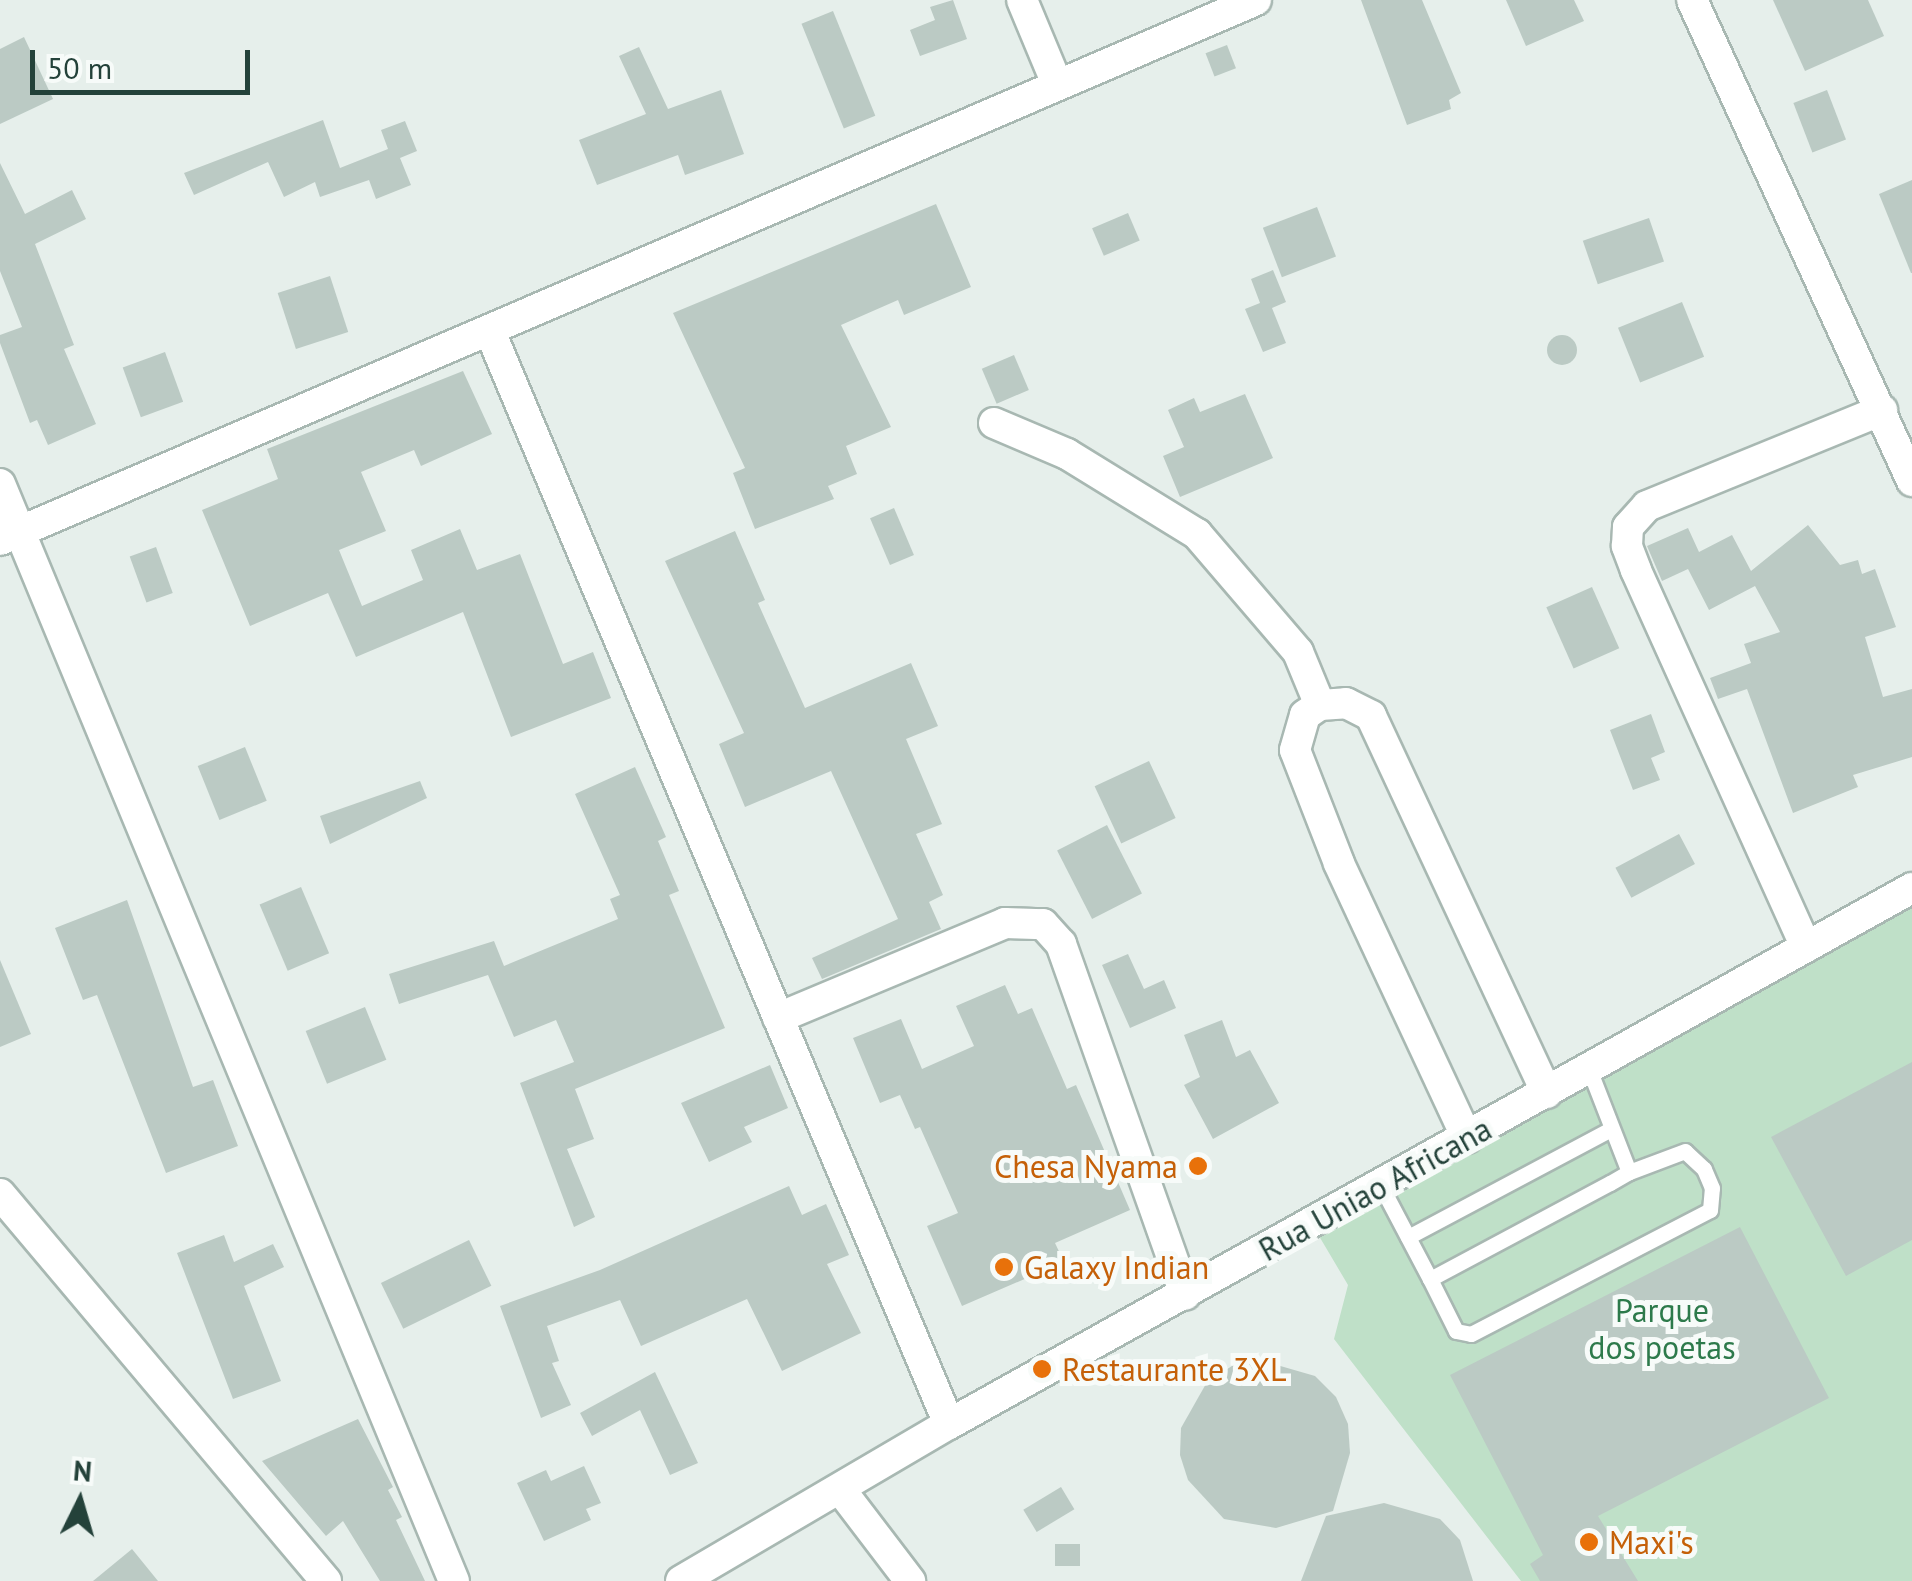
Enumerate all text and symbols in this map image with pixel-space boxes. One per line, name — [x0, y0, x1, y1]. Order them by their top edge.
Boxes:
scale bar — [35, 30, 255, 92]
text: 50 m — [47, 48, 112, 87]
street label: Rua Uniao Africana — [1252, 1109, 1498, 1269]
place label: Chesa Nyama — [994, 1147, 1178, 1185]
marker: Chesa Nyama — [1187, 1155, 1209, 1177]
place label: Galaxy Indian — [1024, 1248, 1210, 1286]
marker: Galaxy Indian — [993, 1256, 1015, 1278]
park label: Parque dos poetas — [1588, 1292, 1736, 1367]
place label: Restaurante 3XL — [1062, 1350, 1287, 1388]
marker: Restaurante 3XL — [1031, 1358, 1053, 1380]
north arrow — [30, 1451, 130, 1551]
text: N — [72, 1451, 93, 1490]
place label: Maxi's — [1609, 1523, 1694, 1561]
marker: Maxi's — [1578, 1531, 1600, 1553]

